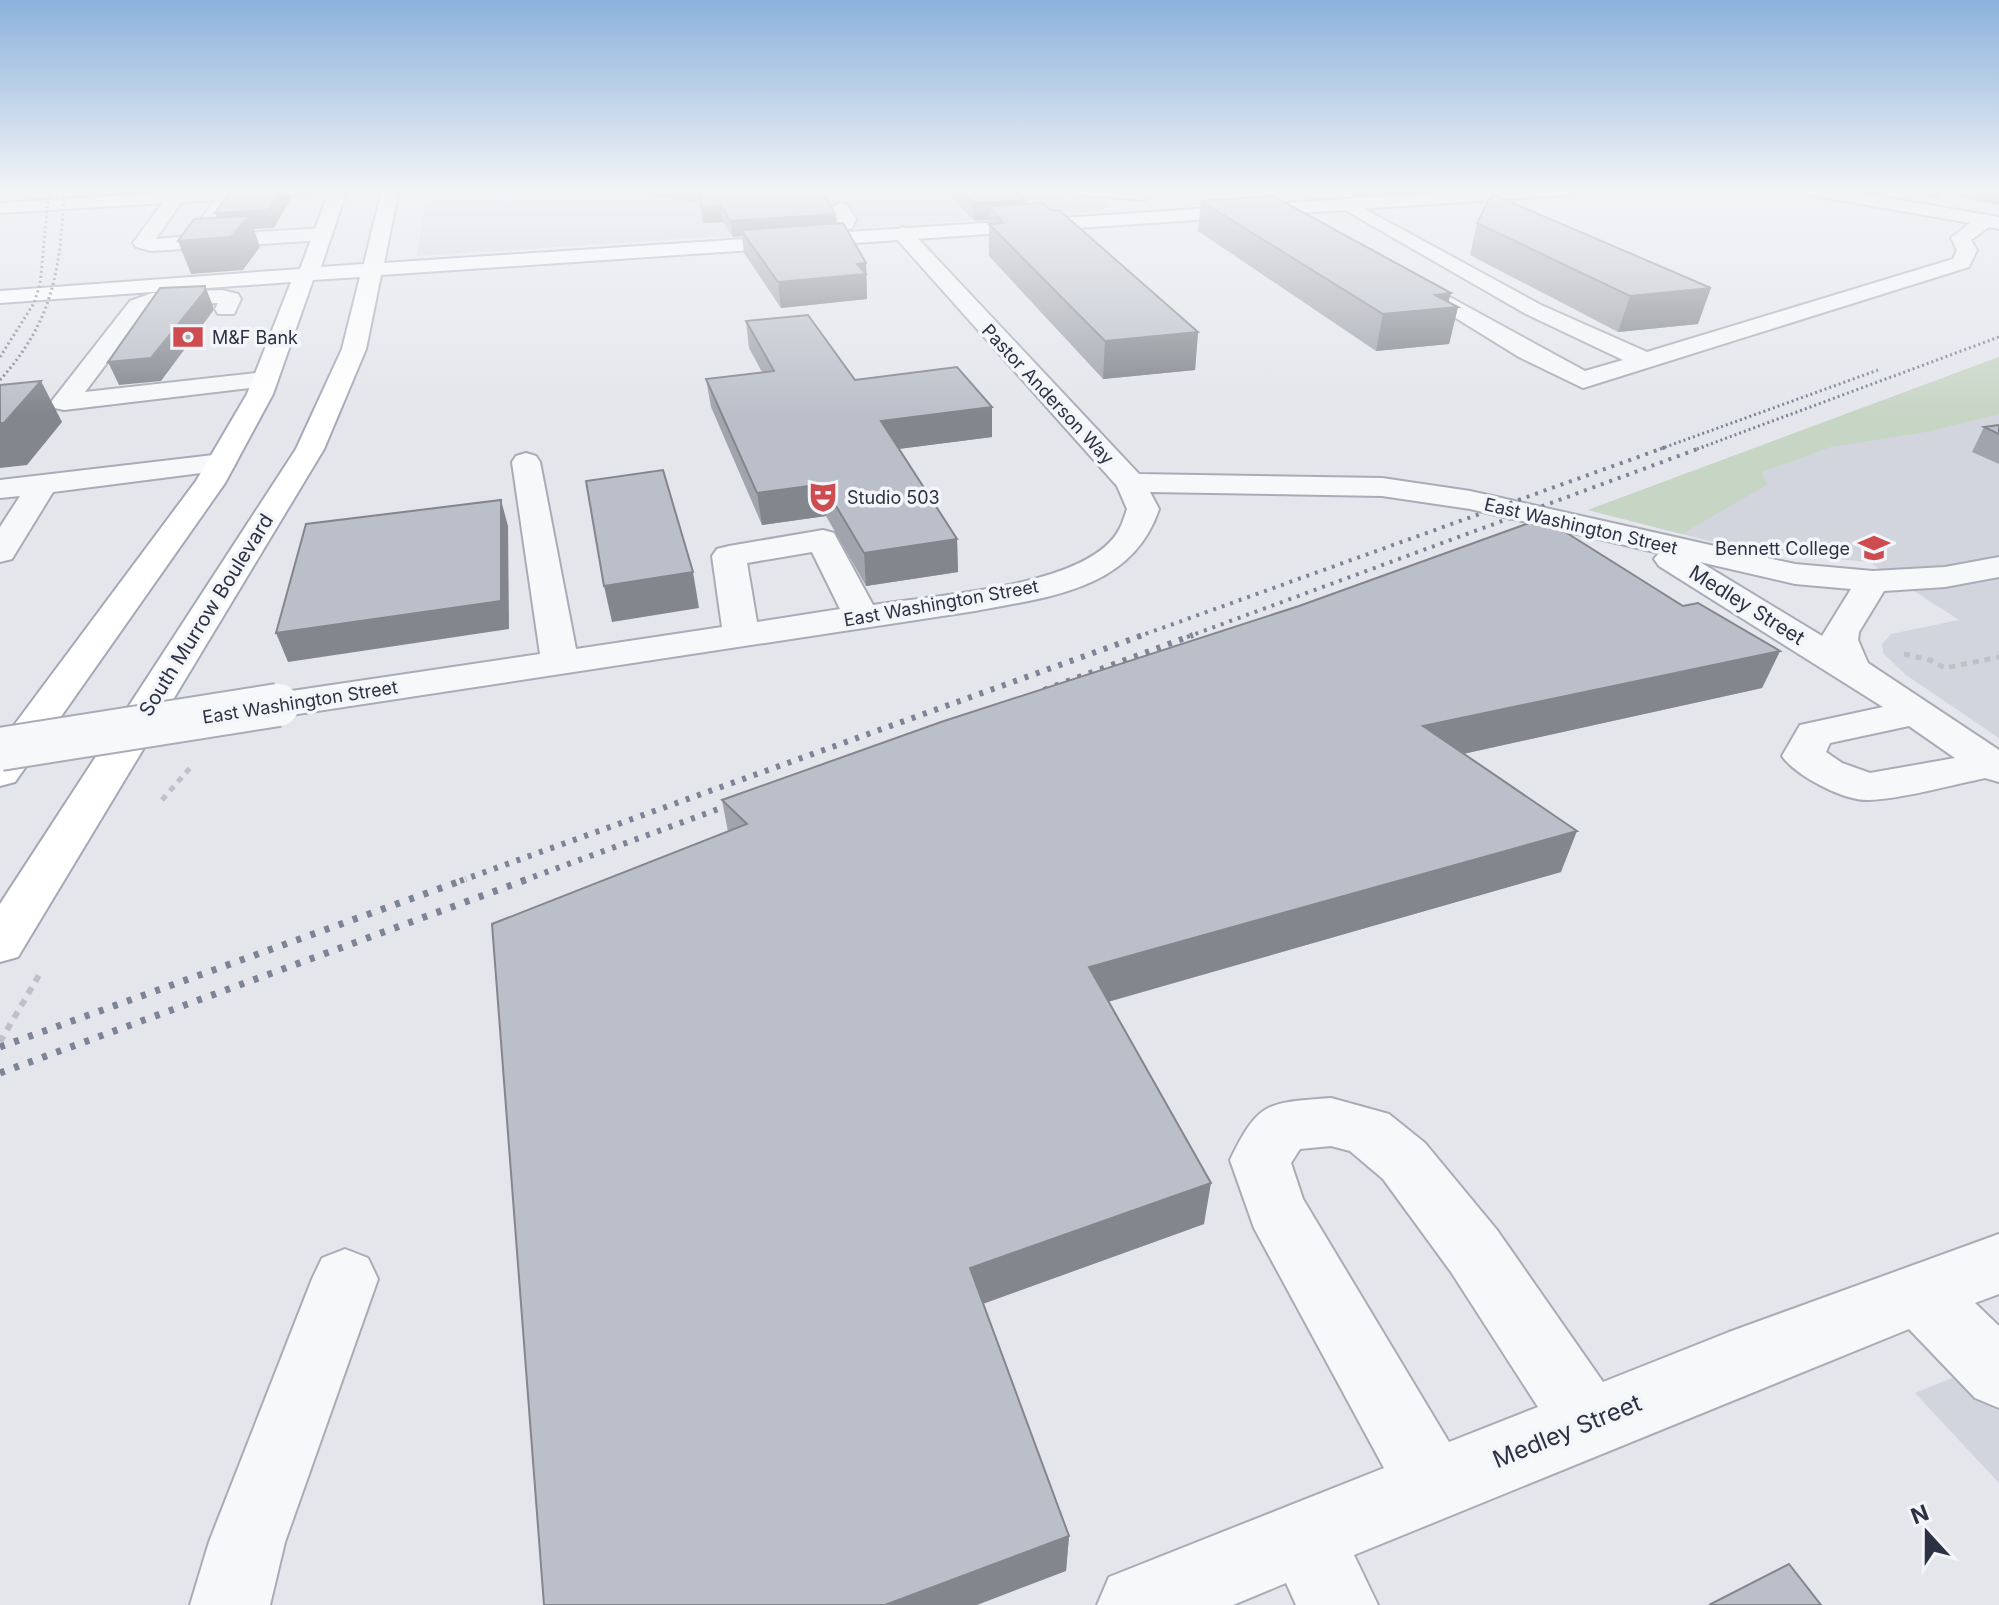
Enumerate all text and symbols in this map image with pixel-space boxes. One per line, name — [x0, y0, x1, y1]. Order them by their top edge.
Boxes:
bank icon: M&F Bank — [171, 320, 205, 354]
street label: Pastor Anderson Way — [978, 320, 1118, 468]
place label: M&F Bank — [212, 327, 298, 348]
theatre icon: Studio 503 — [806, 480, 840, 514]
place label: Studio 503 — [847, 487, 940, 508]
street label: East Washington Street — [1482, 494, 1680, 558]
street label: South Murrow Boulevard — [134, 509, 278, 721]
school or university icon: Bennett College — [1857, 531, 1891, 565]
place label: Bennett College — [1715, 538, 1850, 559]
street label: Medley Street — [1685, 560, 1809, 650]
street label: East Washington Street — [842, 575, 1040, 630]
street label: East Washington Street — [201, 676, 399, 728]
street label: Medley Street — [1488, 1388, 1646, 1474]
north arrow — [1887, 1493, 1967, 1573]
text: N — [1907, 1499, 1932, 1529]

